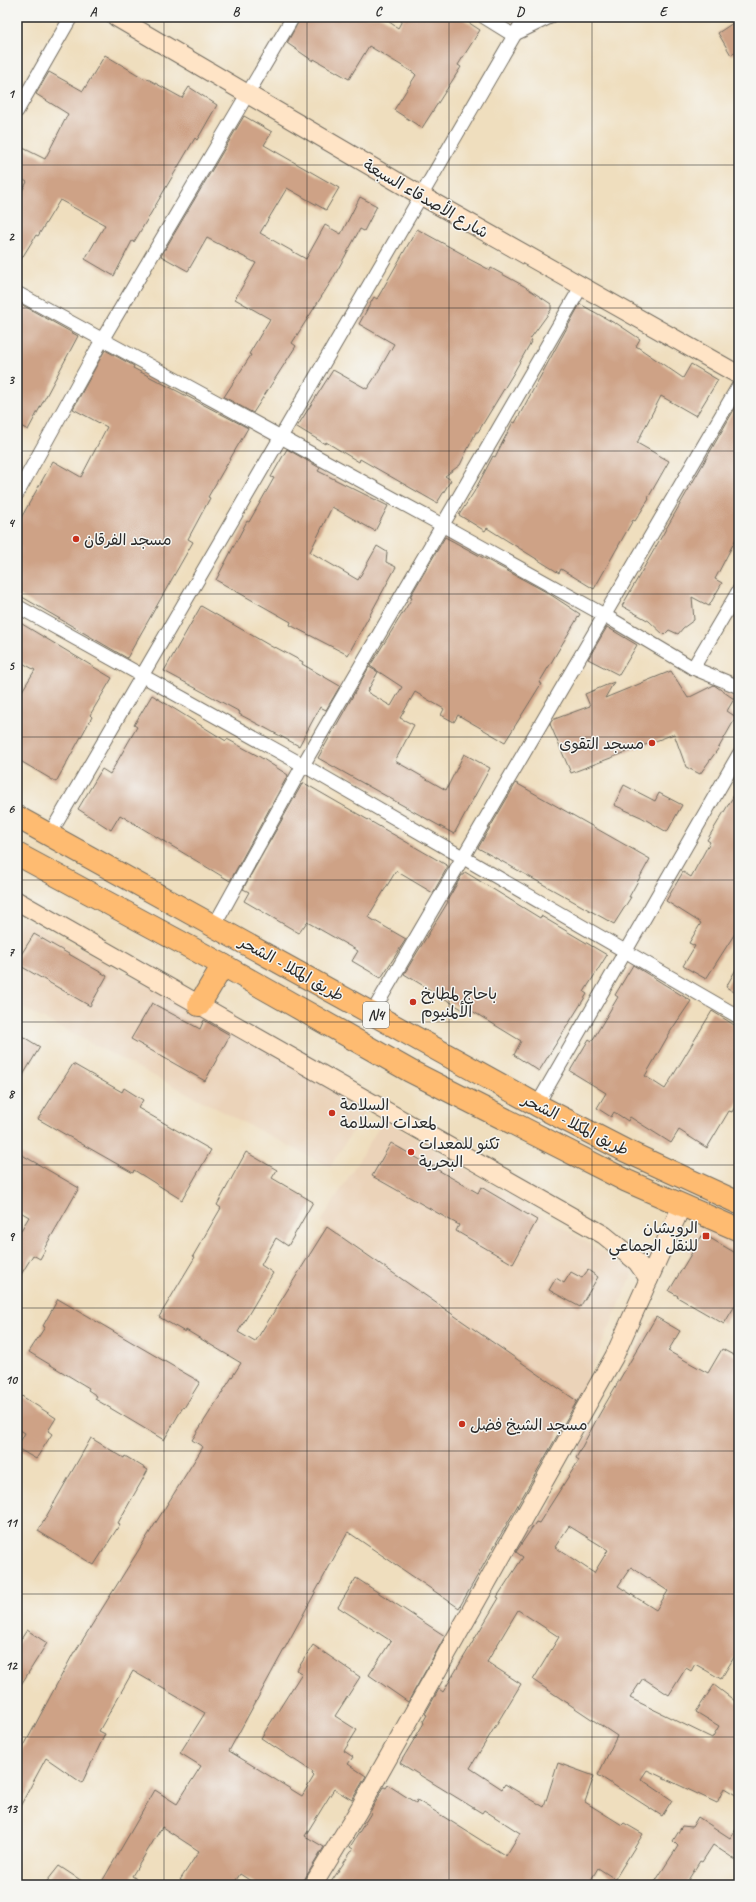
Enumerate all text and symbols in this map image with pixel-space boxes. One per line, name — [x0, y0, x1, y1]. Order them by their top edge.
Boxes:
text: A — [90, 4, 98, 20]
text: B — [233, 4, 241, 20]
text: C — [375, 4, 383, 20]
text: D — [516, 4, 525, 20]
text: E — [660, 4, 669, 20]
text: 1 — [8, 86, 16, 102]
street label: شارع الأصدقاء السبعة — [359, 154, 492, 244]
text: 2 — [8, 229, 15, 245]
text: 3 — [8, 372, 15, 388]
text: 4 — [8, 515, 16, 531]
place label: مسجد الفرقان — [84, 530, 171, 550]
marker: مسجد الفرقان — [71, 534, 81, 544]
text: 5 — [8, 658, 15, 674]
place label: مسجد التقوى — [559, 734, 644, 754]
marker: مسجد التقوى — [647, 738, 657, 748]
text: 6 — [8, 801, 15, 817]
street label: طريق المكلا - الشحر — [234, 931, 348, 1006]
text: 7 — [8, 944, 15, 960]
place label: باحاج لمطابخ الألمنيوم — [421, 984, 497, 1024]
marker: باحاج لمطابخ الألمنيوم — [408, 997, 418, 1007]
road number: N4 — [363, 1002, 389, 1028]
text: 8 — [8, 1086, 16, 1102]
street label: طريق المكلا - الشحر — [517, 1089, 632, 1160]
place label: السلامة لمعدات السلامة — [340, 1095, 437, 1133]
marker: السلامة لمعدات السلامة — [327, 1108, 337, 1118]
place label: تكنو للمعدات البحرية — [419, 1134, 500, 1172]
marker: تكنو للمعدات البحرية — [406, 1147, 416, 1157]
place label: الرويشان للنقل الجماعي — [608, 1218, 698, 1260]
text: 9 — [8, 1229, 15, 1245]
marker: الرويشان للنقل الجماعي — [701, 1231, 711, 1241]
text: 10 — [5, 1372, 18, 1388]
place label: مسجد الشيخ فضل — [470, 1415, 587, 1435]
marker: مسجد الشيخ فضل — [457, 1419, 467, 1429]
text: 11 — [5, 1515, 19, 1531]
text: 12 — [5, 1658, 18, 1674]
text: 13 — [5, 1801, 18, 1817]

